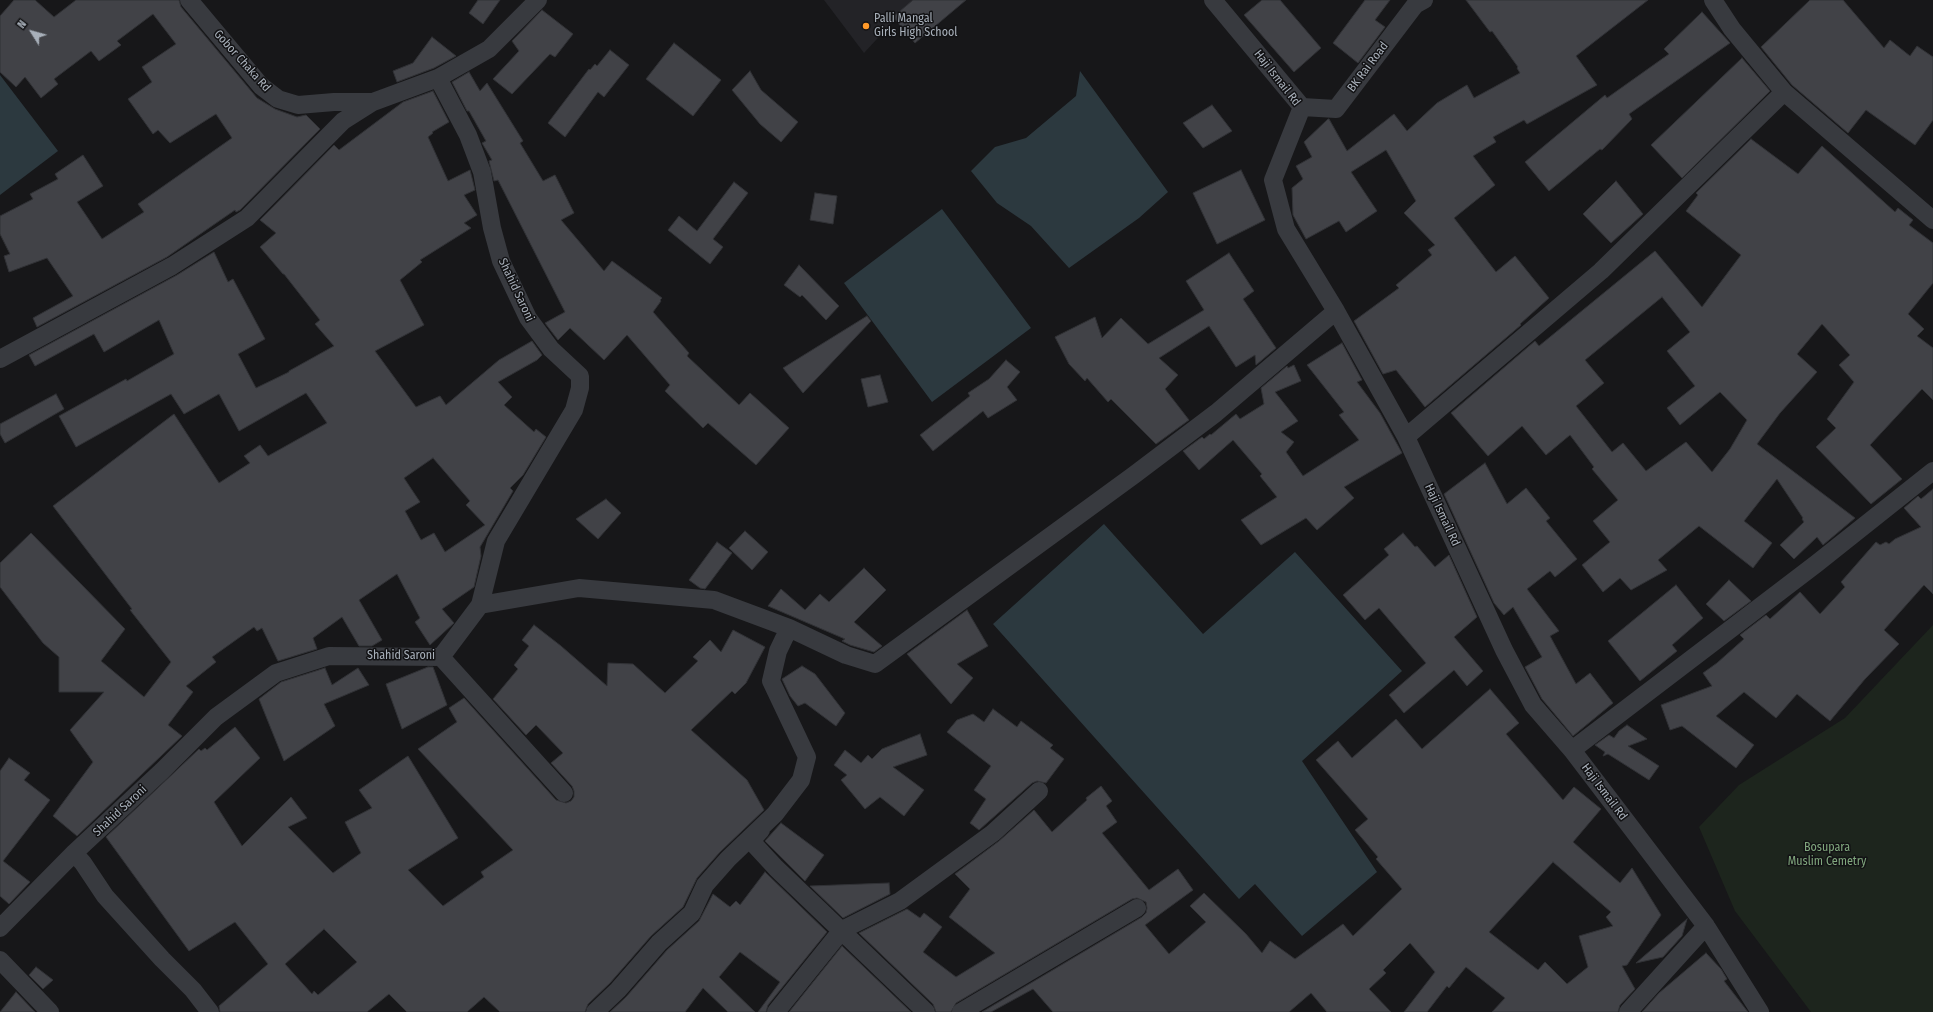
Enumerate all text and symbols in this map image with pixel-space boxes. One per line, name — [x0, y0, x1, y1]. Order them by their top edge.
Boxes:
north arrow — [12, 12, 52, 52]
place label: Palli Mangal Girls High School — [874, 12, 957, 40]
text: N — [15, 18, 29, 31]
marker: Palli Mangal Girls High School — [861, 21, 871, 31]
street label: Gobor Chaka Rd — [211, 27, 273, 95]
street label: BK Rai Road — [1345, 39, 1391, 95]
street label: Haji Ismail Rd — [1251, 47, 1303, 109]
street label: Shahid Saroni — [495, 256, 537, 324]
street label: Haji Ismail Rd — [1421, 482, 1463, 548]
street label: Shahid Saroni — [367, 649, 435, 663]
street label: Haji Ismail Rd — [1578, 761, 1630, 823]
street label: Shahid Saroni — [90, 783, 150, 839]
park label: Bosupara Muslim Cemetry — [1788, 841, 1866, 869]

